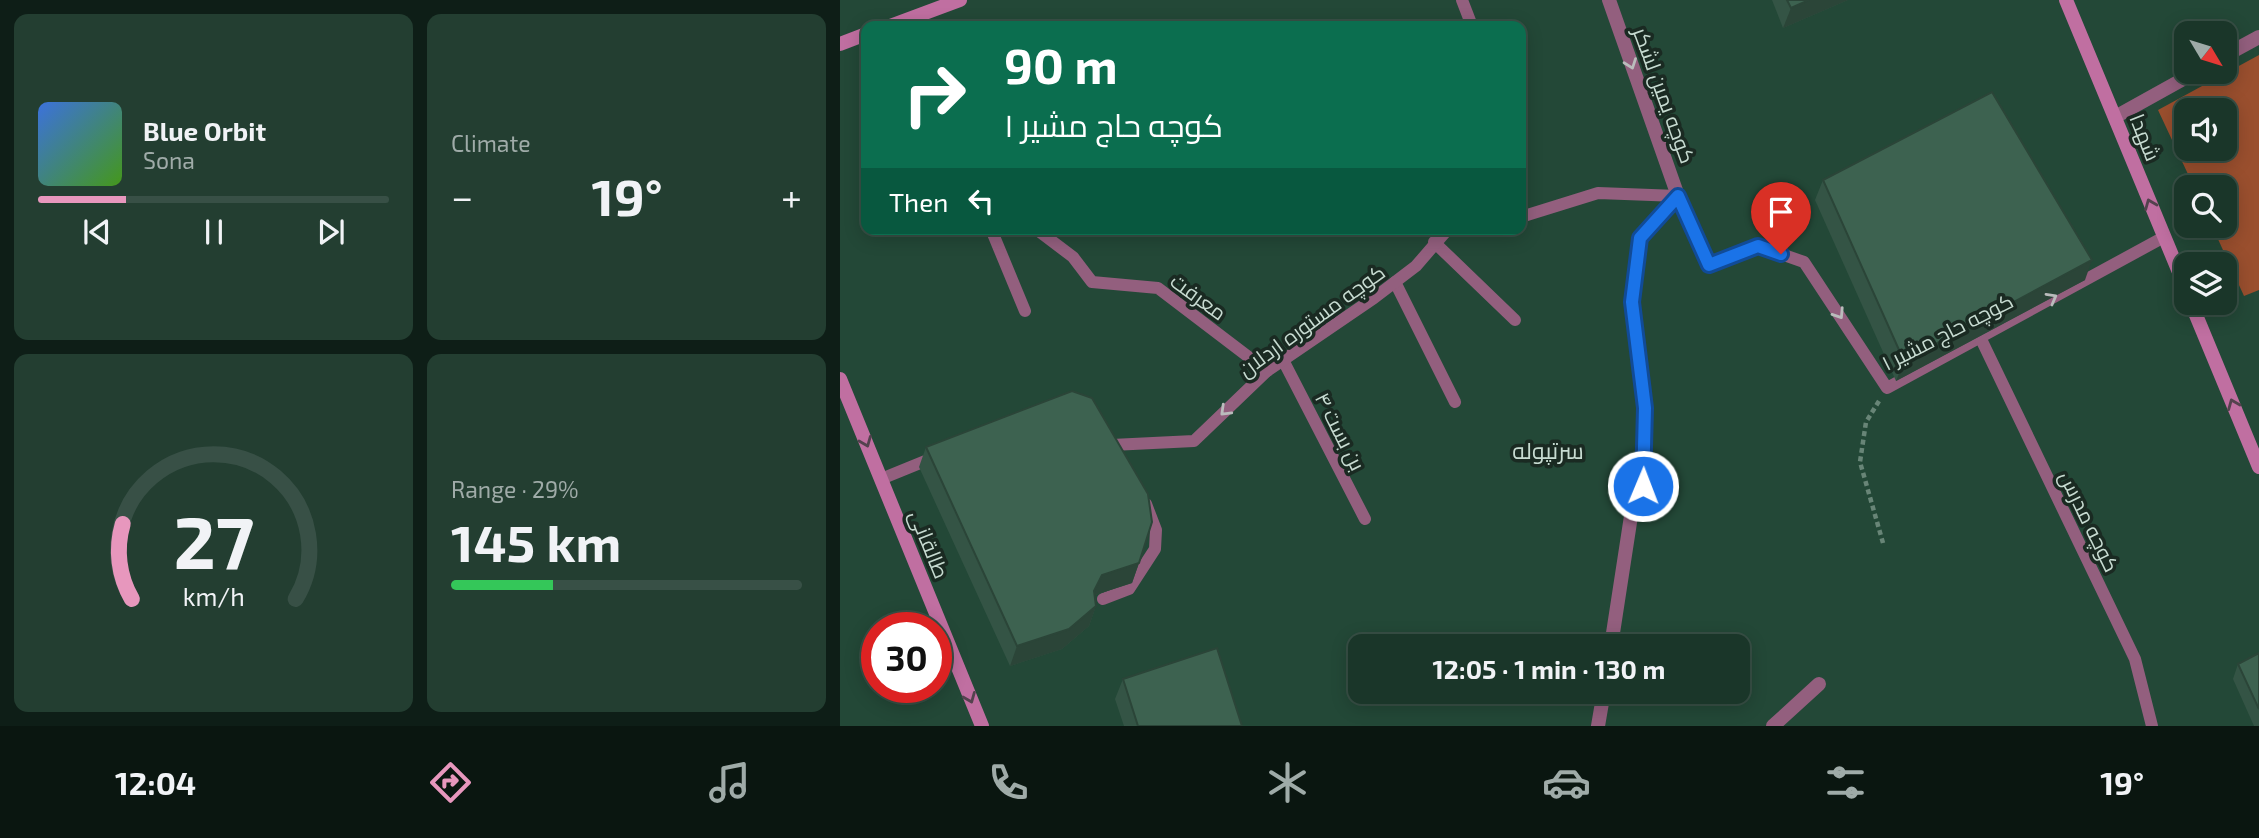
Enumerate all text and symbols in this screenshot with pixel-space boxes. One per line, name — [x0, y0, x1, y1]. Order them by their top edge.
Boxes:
north arrow — [2174, 21, 2236, 84]
map controls — [2174, 21, 2237, 315]
street label: کوچه یمین لشکر — [1626, 23, 1701, 167]
text: 90 m — [1004, 35, 1118, 94]
icon: right — [889, 49, 980, 140]
one-way arrow — [1623, 58, 1637, 70]
button: sound — [2174, 98, 2237, 161]
text: کوچه حاج مشیر ۱ — [1004, 105, 1223, 143]
street label: شهدا — [2124, 110, 2167, 165]
text: Blue Orbit — [143, 115, 266, 146]
text: Climate — [451, 129, 531, 157]
text: Sona — [143, 146, 195, 174]
text: 19° — [592, 164, 663, 226]
text: − — [451, 173, 473, 219]
text: + — [781, 173, 802, 219]
button: search — [2174, 175, 2237, 238]
icon: left — [962, 182, 1000, 220]
pin — [1751, 182, 1811, 254]
text: Then — [889, 186, 948, 217]
icon: arrive — [1762, 193, 1800, 231]
one-way arrow — [2145, 198, 2159, 210]
icon: previous — [78, 213, 116, 251]
icon: pause — [195, 213, 233, 251]
icon: next — [312, 213, 350, 251]
button: layers — [2174, 252, 2237, 315]
street label: کوچه مستوره اردلان — [1233, 258, 1391, 384]
street label: معرفت — [1166, 267, 1232, 325]
street label: کوچه حاج مشیر ۱ — [1877, 287, 2018, 377]
one-way arrow — [2045, 293, 2057, 306]
one-way arrow — [1830, 306, 1843, 319]
street label: بن بست ۴ — [1309, 388, 1371, 475]
one-way arrow — [2227, 399, 2241, 411]
one-way arrow — [1221, 402, 1234, 415]
one-way arrow — [857, 435, 871, 447]
district label: سرتپوله — [1512, 436, 1584, 465]
position arrow — [1606, 449, 1680, 523]
street label: کوچه مدرس — [2052, 466, 2125, 577]
text: Range · 29% — [451, 475, 579, 503]
text: 27 — [173, 496, 254, 584]
street label: طالقانی — [903, 506, 955, 583]
text: 145 km — [451, 510, 621, 572]
text: km/h — [182, 581, 245, 611]
speed limit sign: 30 — [861, 612, 952, 703]
text: 12:05 · 1 min · 130 m — [1433, 653, 1665, 684]
one-way arrow — [962, 691, 976, 703]
icon: directions — [426, 758, 475, 807]
icon: music — [705, 758, 754, 807]
icon: phone — [984, 758, 1033, 807]
icon: climate — [1263, 758, 1312, 807]
icon: car — [1542, 758, 1591, 807]
icon: filters — [1821, 758, 1870, 807]
text: 12:04 — [115, 763, 196, 801]
text: 19° — [2100, 763, 2144, 801]

